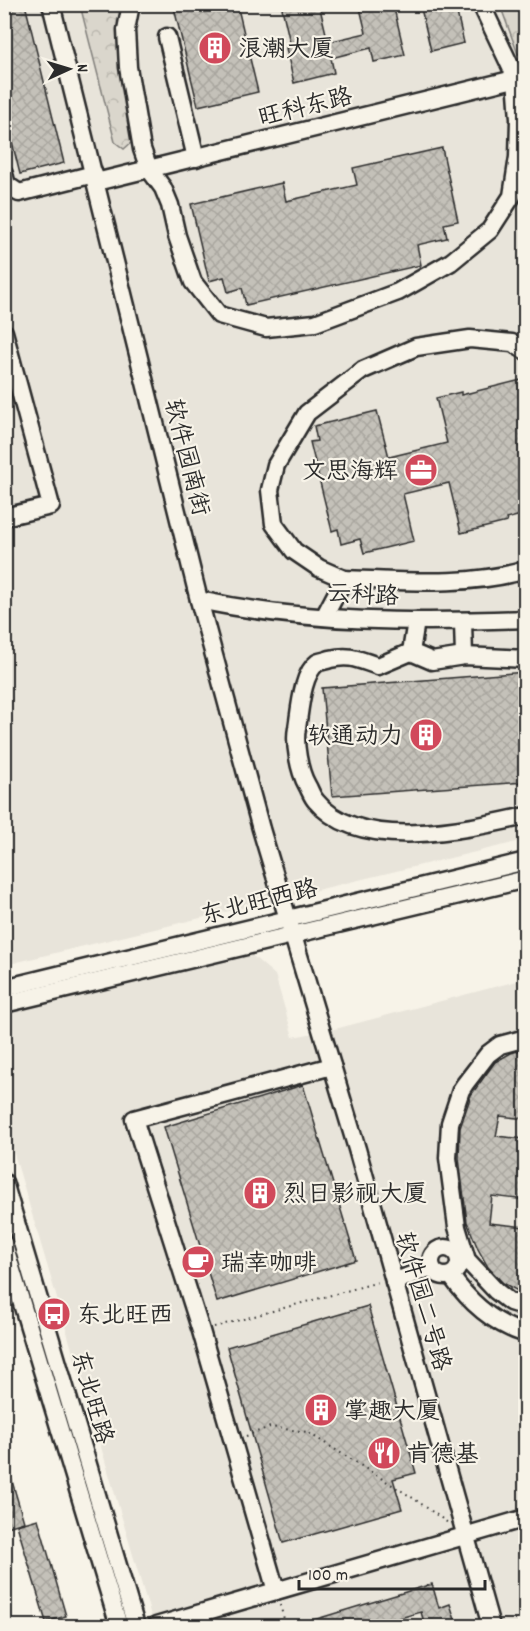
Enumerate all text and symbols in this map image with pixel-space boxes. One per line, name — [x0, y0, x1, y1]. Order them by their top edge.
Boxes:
building icon: 浪潮大厦 — [197, 30, 233, 66]
place label: 浪潮大厦 — [238, 34, 334, 68]
north arrow — [39, 39, 99, 99]
text: N — [70, 63, 93, 73]
street label: 旺科东路 — [255, 81, 356, 137]
street label: 软件园南街 — [154, 395, 216, 520]
office icon: 文思海辉 — [403, 452, 439, 488]
place label: 文思海辉 — [302, 456, 398, 490]
street label: 云科路 — [326, 578, 400, 616]
building icon: 软通动力 — [408, 717, 444, 753]
place label: 软通动力 — [307, 721, 403, 755]
street label: 东北旺西路 — [197, 873, 322, 935]
building icon: 烈日影视大厦 — [242, 1175, 278, 1211]
place label: 烈日影视大厦 — [283, 1179, 427, 1213]
street label: 软件园二号路 — [385, 1228, 457, 1376]
cafe icon: 瑞幸咖啡 — [180, 1244, 216, 1280]
place label: 瑞幸咖啡 — [221, 1248, 317, 1282]
bus stop icon: 东北旺西 — [36, 1296, 72, 1332]
place label: 东北旺西 — [77, 1300, 173, 1334]
street label: 东北旺路 — [61, 1347, 120, 1449]
building icon: 掌趣大厦 — [303, 1392, 339, 1428]
place label: 掌趣大厦 — [344, 1396, 440, 1430]
restaurant icon: 肯德基 — [366, 1435, 402, 1471]
place label: 肯德基 — [407, 1439, 479, 1473]
scale bar — [299, 1553, 485, 1591]
text: 100 m — [308, 1564, 348, 1589]

